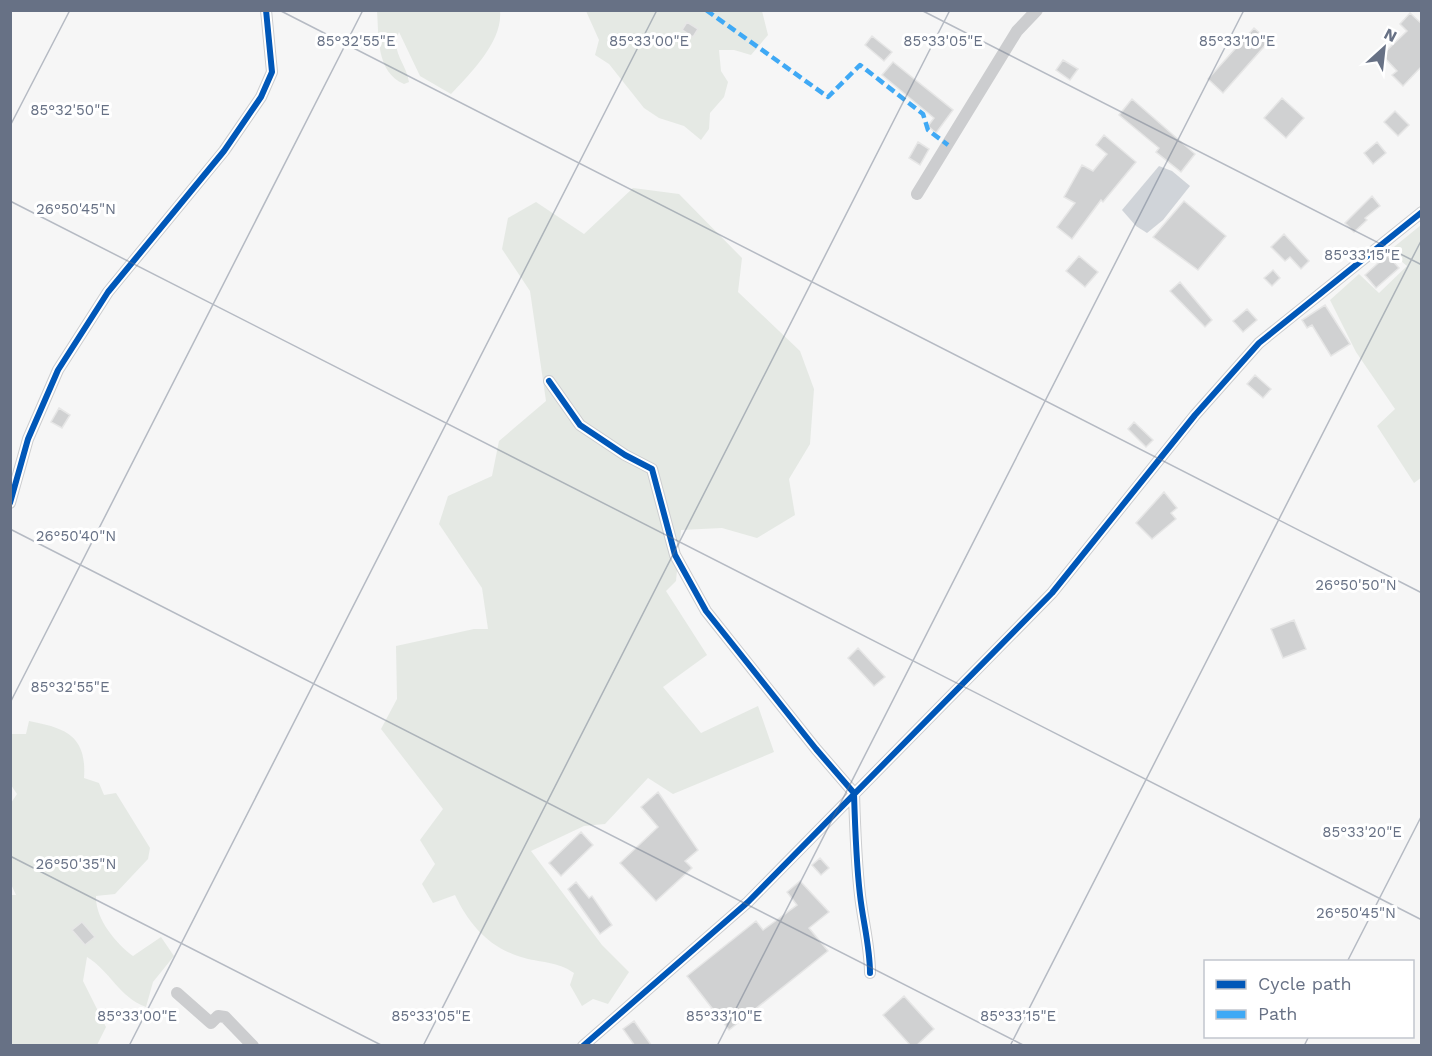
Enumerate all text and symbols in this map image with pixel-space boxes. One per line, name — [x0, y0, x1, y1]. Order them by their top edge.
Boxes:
north arrow — [1354, 18, 1414, 78]
text: N — [1381, 24, 1400, 46]
text: 85°32'55"E — [317, 32, 395, 50]
text: 85°33'00"E — [609, 32, 689, 50]
text: 85°33'05"E — [903, 32, 983, 50]
text: 85°33'10"E — [1199, 32, 1275, 50]
text: 85°32'50"E — [30, 101, 110, 119]
text: 26°50'45"N — [36, 200, 116, 218]
text: 85°33'15"E — [1324, 246, 1400, 264]
text: 26°50'40"N — [36, 527, 116, 545]
text: 26°50'50"N — [1315, 576, 1397, 594]
text: 85°32'55"E — [31, 678, 109, 696]
text: 85°33'20"E — [1322, 823, 1402, 841]
text: 26°50'35"N — [36, 855, 116, 873]
text: 26°50'45"N — [1316, 904, 1396, 922]
legend — [1204, 960, 1414, 1038]
text: Cycle path — [1258, 973, 1352, 994]
text: Path — [1258, 1003, 1298, 1024]
text: 85°33'00"E — [97, 1007, 177, 1025]
text: 85°33'05"E — [391, 1007, 471, 1025]
text: 85°33'10"E — [686, 1007, 762, 1025]
text: 85°33'15"E — [980, 1007, 1056, 1025]

